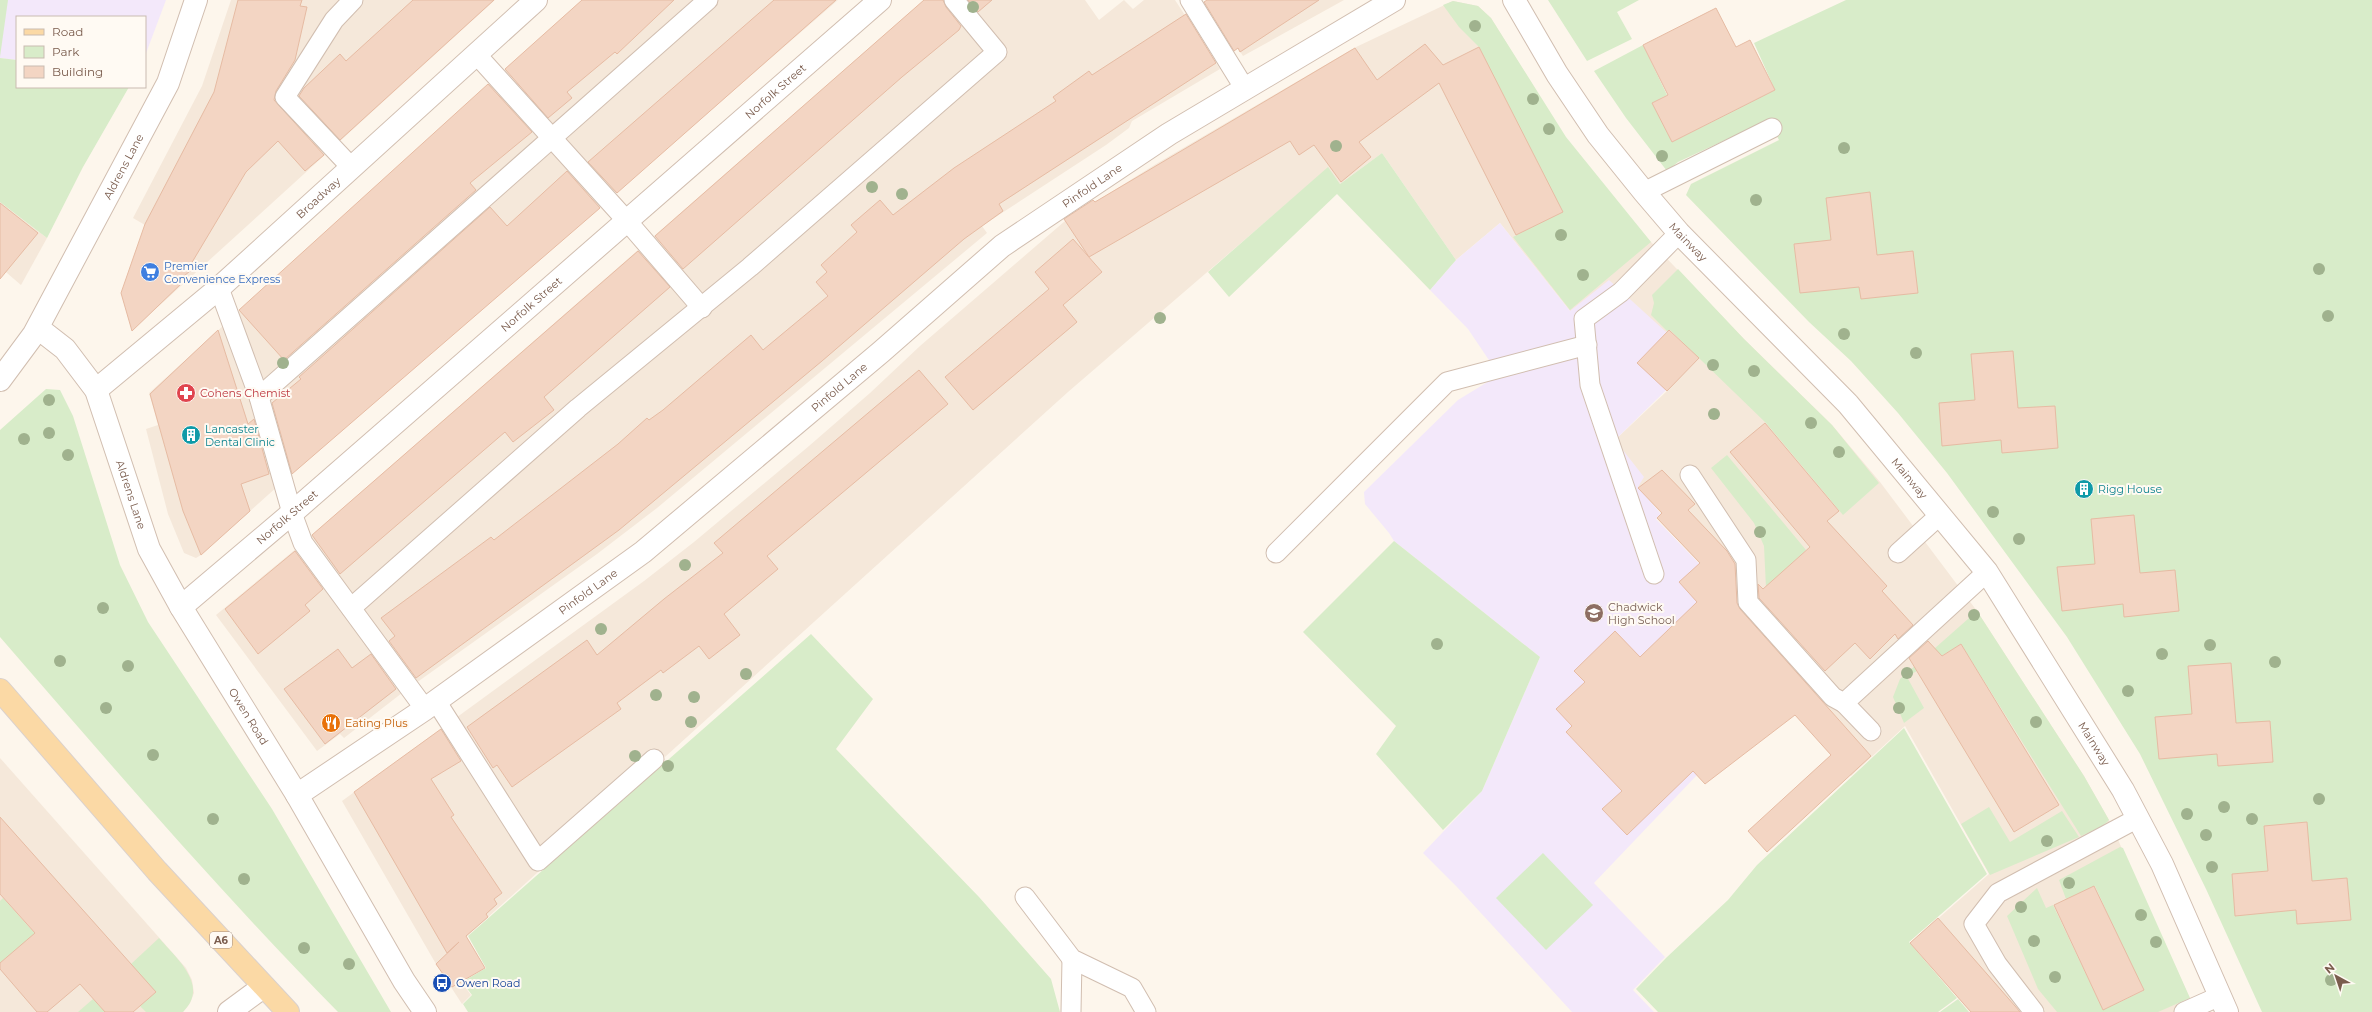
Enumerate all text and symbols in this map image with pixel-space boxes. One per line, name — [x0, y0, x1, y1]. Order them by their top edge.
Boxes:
legend — [16, 16, 146, 88]
text: Road — [52, 24, 83, 39]
text: Park — [52, 44, 80, 59]
street label: Norfolk Street — [742, 60, 809, 122]
text: Building — [52, 64, 103, 79]
street label: Aldrens Lane — [100, 131, 147, 202]
street label: Pinfold Lane — [1059, 160, 1125, 211]
street label: Broadway — [293, 174, 343, 221]
street label: Mainway — [1666, 220, 1710, 264]
place label: Premier Convenience Express — [164, 259, 281, 286]
supermarket icon: Premier Convenience Express — [139, 261, 161, 283]
street label: Norfolk Street — [498, 273, 565, 335]
street label: Pinfold Lane — [808, 359, 870, 415]
pharmacy icon: Cohens Chemist — [175, 382, 197, 404]
place label: Cohens Chemist — [200, 386, 291, 400]
place label: Lancaster Dental Clinic — [205, 422, 275, 449]
building icon: Lancaster Dental Clinic — [180, 424, 202, 446]
street label: Mainway — [1888, 455, 1930, 502]
street label: Aldrens Lane — [113, 458, 149, 531]
building icon: Rigg House — [2073, 478, 2095, 500]
place label: Rigg House — [2098, 482, 2162, 496]
street label: Norfolk Street — [253, 486, 321, 547]
street label: Pinfold Lane — [556, 566, 620, 618]
place label: Chadwick High School — [1608, 600, 1675, 627]
school or university icon: Chadwick High School — [1583, 602, 1605, 624]
street label: Owen Road — [226, 685, 271, 748]
restaurant icon: Eating Plus — [320, 712, 342, 734]
place label: Eating Plus — [345, 716, 408, 730]
street label: Mainway — [2075, 719, 2113, 768]
road number: A6 — [210, 932, 232, 948]
north arrow — [2316, 956, 2356, 996]
text: N — [2322, 960, 2337, 977]
bus stop icon: Owen Road — [431, 972, 453, 994]
place label: Owen Road — [456, 976, 520, 990]

